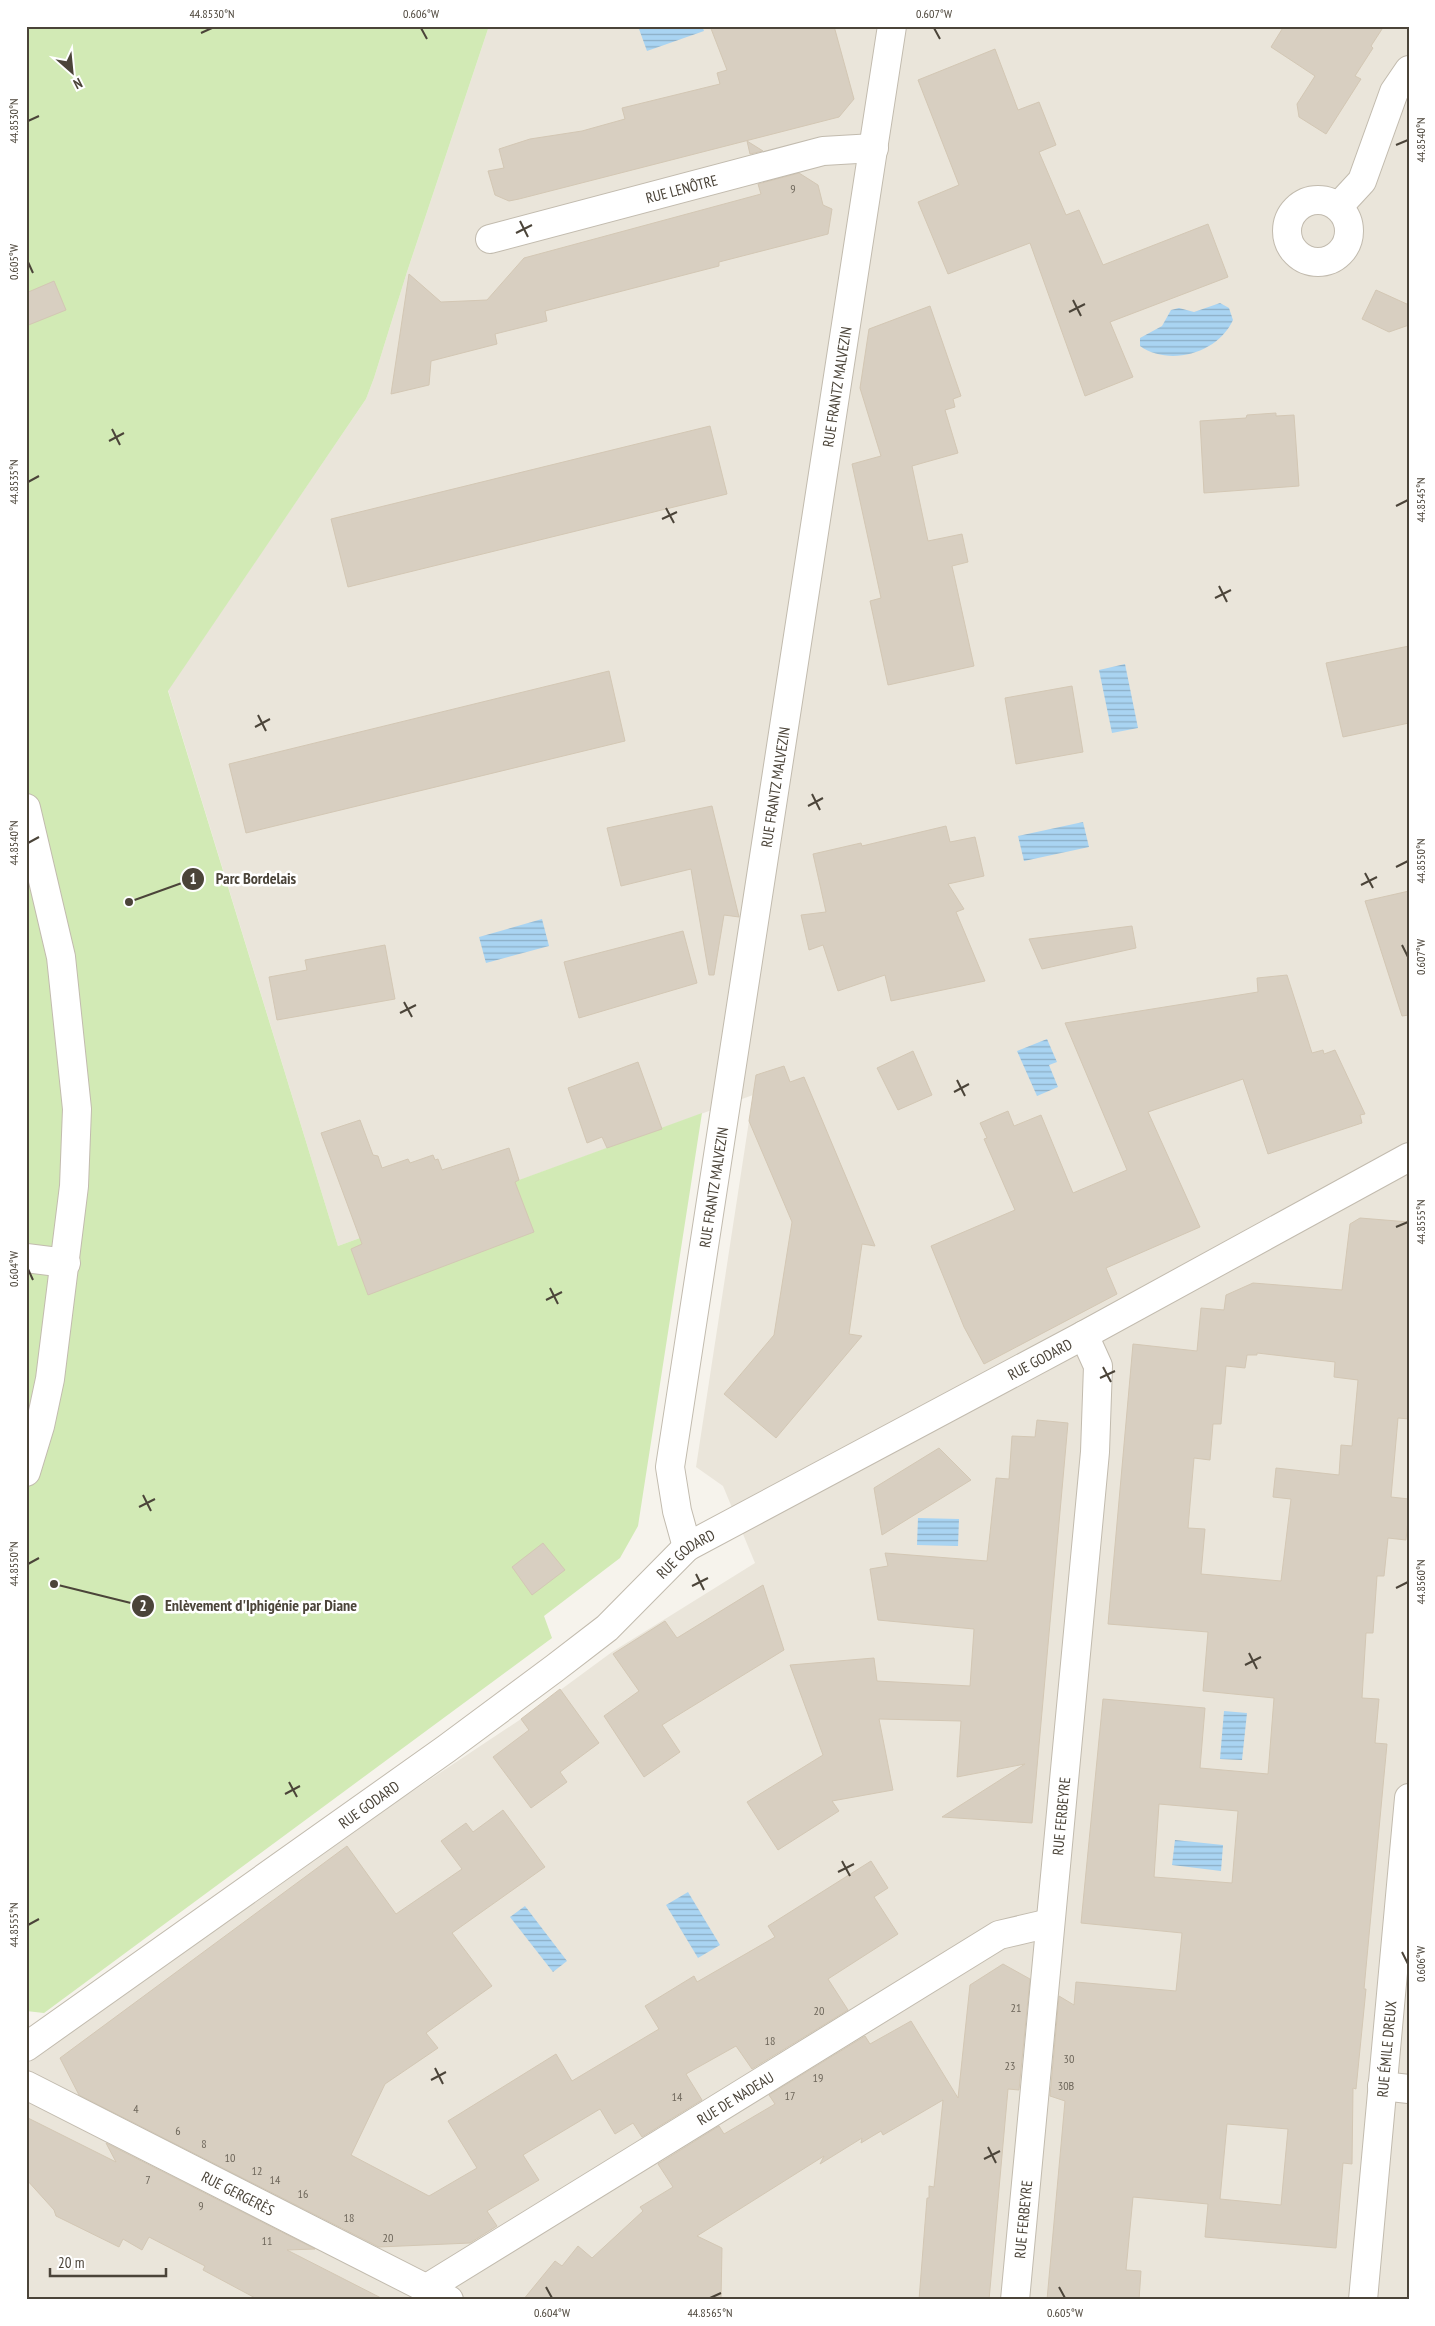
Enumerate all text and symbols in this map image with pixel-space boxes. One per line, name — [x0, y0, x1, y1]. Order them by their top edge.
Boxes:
text: 44.8530°N — [189, 6, 235, 21]
text: 0.606°W — [403, 6, 439, 21]
text: 0.607°W — [916, 6, 952, 21]
north arrow — [48, 48, 98, 98]
text: N — [70, 74, 85, 93]
text: 44.8530°N — [6, 98, 21, 144]
text: 44.8540°N — [1413, 117, 1428, 163]
street label: RUE LENÔTRE — [643, 170, 719, 207]
house number: 9 — [790, 181, 796, 196]
text: 0.605°W — [6, 244, 21, 280]
street label: RUE FRANTZ MALVEZIN — [818, 325, 855, 448]
text: 44.8535°N — [6, 459, 21, 505]
text: 44.8545°N — [1413, 477, 1428, 523]
street label: RUE FRANTZ MALVEZIN — [756, 725, 793, 849]
text: 44.8540°N — [6, 820, 21, 866]
text: 44.8550°N — [1413, 838, 1428, 884]
callout: Parc Bordelais — [180, 863, 306, 894]
text: Parc Bordelais — [216, 868, 297, 888]
text: 1 — [189, 869, 197, 888]
text: 0.607°W — [1413, 939, 1428, 975]
street label: RUE FRANTZ MALVEZIN — [694, 1126, 732, 1249]
text: 44.8555°N — [1413, 1199, 1428, 1245]
text: 0.604°W — [6, 1251, 21, 1287]
street label: RUE GODARD — [1004, 1334, 1075, 1384]
street label: RUE GODARD — [652, 1525, 718, 1582]
text: 44.8550°N — [6, 1541, 21, 1587]
text: 44.8560°N — [1413, 1559, 1428, 1605]
callout: Enlèvement d'Iphigénie par Diane — [130, 1590, 367, 1621]
text: Enlèvement d'Iphigénie par Diane — [165, 1595, 357, 1615]
text: 2 — [139, 1596, 147, 1615]
street label: RUE GODARD — [334, 1776, 403, 1832]
street label: RUE FERBEYRE — [1048, 1776, 1074, 1856]
text: 44.8555°N — [6, 1902, 21, 1948]
text: 0.606°W — [1413, 1946, 1428, 1982]
street label: RUE ÉMILE DREUX — [1372, 1999, 1400, 2098]
house number: 21 — [1011, 2000, 1021, 2015]
house number: 20 — [814, 2003, 824, 2018]
house number: 18 — [765, 2033, 775, 2048]
house number: 30 — [1064, 2051, 1074, 2066]
house number: 23 — [1005, 2058, 1015, 2073]
street label: RUE DE NADEAU — [693, 2067, 777, 2129]
house number: 19 — [813, 2070, 823, 2085]
house number: 30B — [1058, 2078, 1075, 2093]
house number: 17 — [785, 2088, 795, 2103]
house number: 14 — [672, 2089, 683, 2104]
house number: 4 — [133, 2101, 139, 2116]
house number: 6 — [175, 2123, 181, 2138]
house number: 8 — [201, 2136, 207, 2151]
house number: 10 — [225, 2150, 235, 2165]
house number: 12 — [252, 2163, 262, 2178]
street label: RUE GERGERÈS — [199, 2166, 278, 2219]
house number: 7 — [145, 2172, 151, 2187]
house number: 14 — [270, 2172, 281, 2187]
street label: RUE FERBEYRE — [1009, 2179, 1036, 2259]
house number: 16 — [298, 2186, 308, 2201]
house number: 9 — [198, 2198, 204, 2213]
house number: 18 — [344, 2210, 354, 2225]
house number: 20 — [383, 2230, 393, 2245]
house number: 11 — [262, 2233, 272, 2248]
scale bar — [50, 2246, 166, 2278]
text: 20 m — [58, 2253, 84, 2272]
text: 0.604°W — [534, 2305, 570, 2320]
text: 44.8565°N — [687, 2305, 733, 2320]
text: 0.605°W — [1047, 2305, 1083, 2320]

